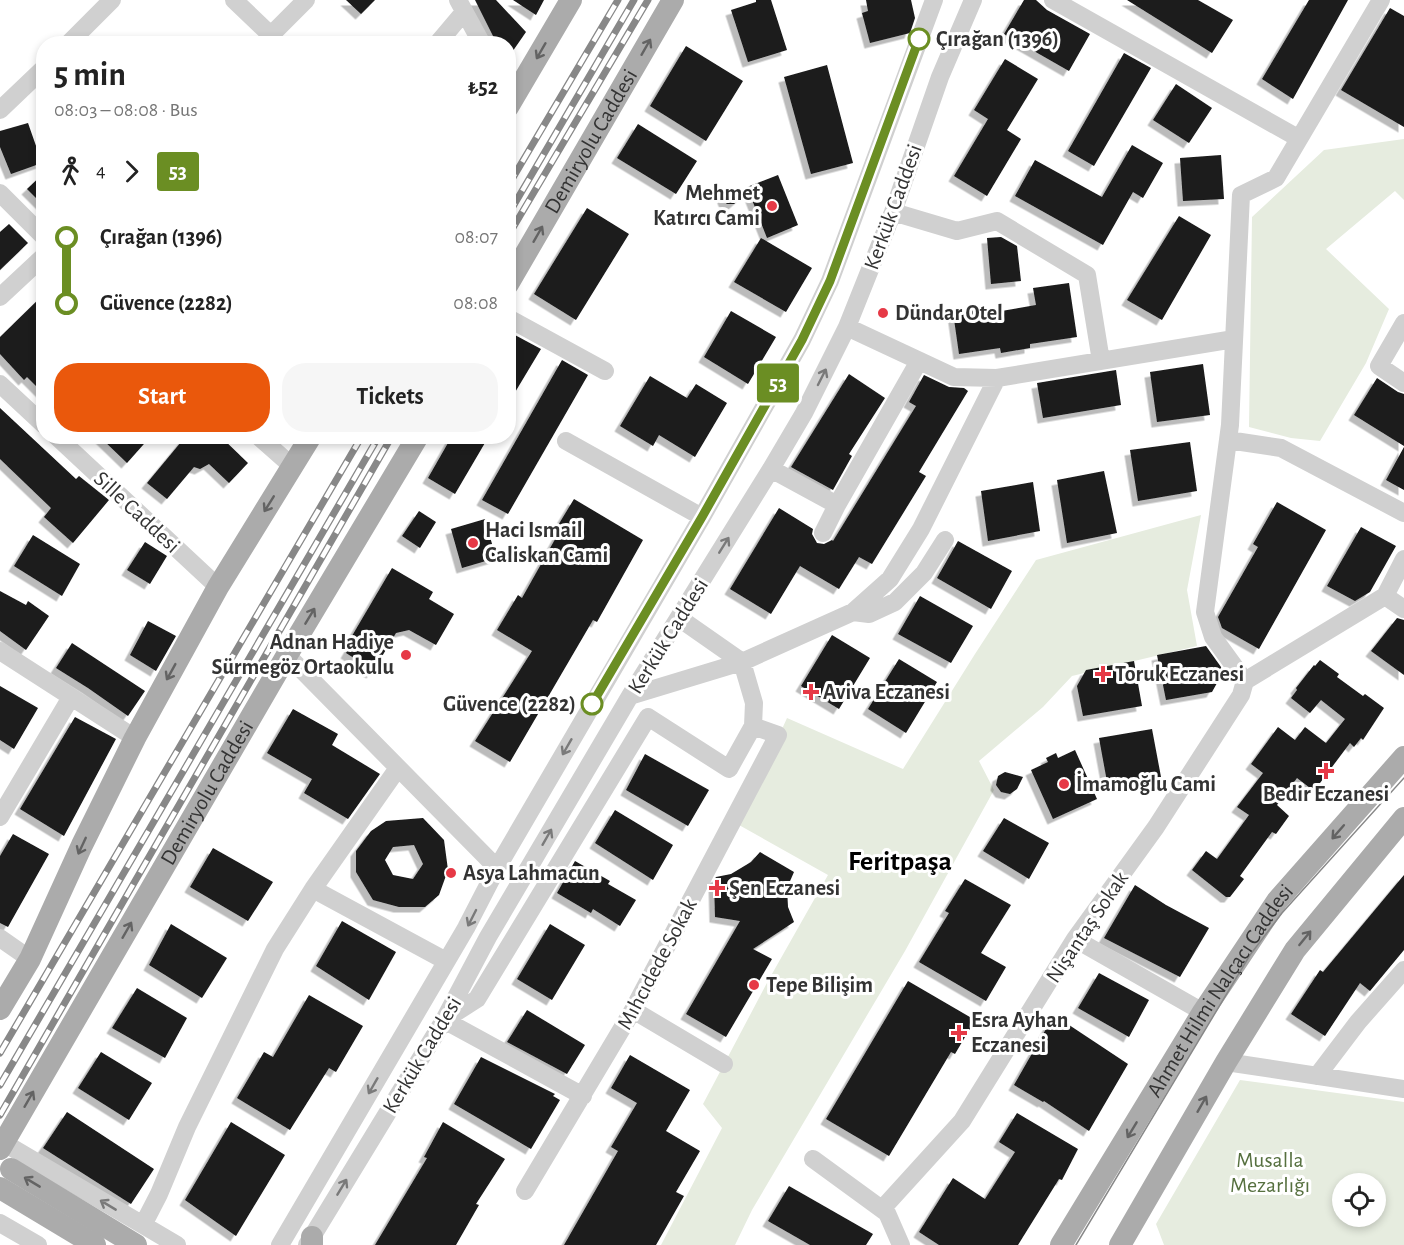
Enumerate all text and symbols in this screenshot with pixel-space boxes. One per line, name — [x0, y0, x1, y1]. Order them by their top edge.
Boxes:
marker: Çırağan (1396) — [908, 28, 930, 50]
place label: Çırağan (1396) — [936, 28, 1059, 50]
one-way arrow — [641, 39, 653, 56]
one-way arrow — [535, 42, 547, 59]
text: 5 min — [54, 59, 126, 92]
street label: Demiryolu Caddesi — [540, 65, 641, 217]
text: ₺52 — [468, 76, 498, 98]
text: 08:03 – 08:08 · Bus — [54, 100, 198, 120]
street label: Kerkük Caddesi — [860, 141, 926, 273]
icon: walk — [54, 155, 87, 188]
icon: forward — [115, 155, 148, 188]
text: 4 — [96, 161, 106, 181]
text: 53 — [169, 161, 187, 182]
place label: Mehmet Katırcı Cami — [653, 182, 761, 229]
marker: Mehmet Katırcı Cami — [765, 199, 779, 213]
text: Çırağan (1396) — [100, 226, 223, 248]
one-way arrow — [532, 226, 544, 243]
text: 08:07 — [454, 227, 498, 247]
text: Güvence (2282) — [100, 292, 233, 314]
text: 08:08 — [453, 293, 498, 313]
place label: Dündar Otel — [895, 302, 1003, 324]
marker: Dündar Otel — [876, 306, 890, 320]
button: Start — [54, 363, 270, 432]
button: Tickets — [282, 363, 498, 432]
line badge: 53 — [751, 364, 805, 403]
one-way arrow — [817, 368, 828, 386]
text: 53 — [769, 373, 787, 394]
street label: Sille Caddesi — [90, 467, 184, 557]
one-way arrow — [262, 495, 274, 512]
place label: Haci Ismail Caliskan Cami — [485, 519, 608, 566]
marker: Haci Ismail Caliskan Cami — [466, 536, 480, 550]
one-way arrow — [719, 537, 731, 554]
street label: Kerkük Caddesi — [624, 574, 712, 698]
one-way arrow — [305, 608, 317, 625]
place label: Adnan Hadiye Sürmegöz Ortaokulu — [212, 631, 395, 678]
marker: Adnan Hadiye Sürmegöz Ortaokulu — [399, 648, 413, 662]
one-way arrow — [165, 663, 176, 681]
place label: Toruk Eczanesi — [1115, 663, 1244, 685]
marker: Toruk Eczanesi — [1096, 667, 1110, 681]
place label: Aviva Eczanesi — [823, 681, 950, 703]
marker: Aviva Eczanesi — [804, 685, 818, 699]
place label: Güvence (2282) — [443, 693, 576, 715]
marker: Güvence (2282) — [581, 693, 603, 715]
street label: Demiryolu Caddesi — [157, 717, 257, 869]
one-way arrow — [560, 739, 572, 756]
marker: Bedir Eczanesi — [1319, 764, 1333, 778]
place label: İmamoğlu Cami — [1076, 770, 1216, 795]
marker: İmamoğlu Cami — [1057, 777, 1071, 791]
place label: Bedir Eczanesi — [1263, 783, 1389, 805]
one-way arrow — [1331, 824, 1345, 839]
one-way arrow — [541, 829, 553, 846]
one-way arrow — [75, 836, 87, 854]
district label: Feritpaşa — [848, 848, 952, 876]
place label: Asya Lahmacun — [463, 862, 600, 885]
marker: Asya Lahmacun — [444, 866, 458, 880]
street label: Nişantaş Sokak — [1042, 867, 1132, 987]
place label: Şen Eczanesi — [729, 877, 840, 899]
street label: Ahmet Hilmi Nalçacı Caddesi — [1143, 880, 1297, 1101]
marker: Şen Eczanesi — [710, 881, 724, 895]
street label: Mıhcıdede Sokak — [613, 895, 701, 1033]
one-way arrow — [465, 908, 477, 926]
one-way arrow — [122, 922, 134, 939]
one-way arrow — [1298, 930, 1311, 946]
place label: Tepe Bilişim — [766, 974, 873, 996]
marker: Tepe Bilişim — [747, 978, 761, 992]
street label: Kerkük Caddesi — [379, 993, 465, 1117]
place label: Esra Ayhan Eczanesi — [971, 1009, 1068, 1056]
marker: Esra Ayhan Eczanesi — [952, 1026, 966, 1040]
one-way arrow — [367, 1077, 379, 1094]
one-way arrow — [24, 1090, 36, 1107]
one-way arrow — [1196, 1096, 1208, 1113]
one-way arrow — [1125, 1121, 1137, 1138]
park label: Musalla Mezarlığı — [1230, 1149, 1310, 1196]
map controls — [1332, 1173, 1386, 1227]
button: locate — [1332, 1173, 1386, 1227]
one-way arrow — [24, 1176, 41, 1188]
one-way arrow — [337, 1179, 349, 1196]
one-way arrow — [100, 1198, 117, 1210]

